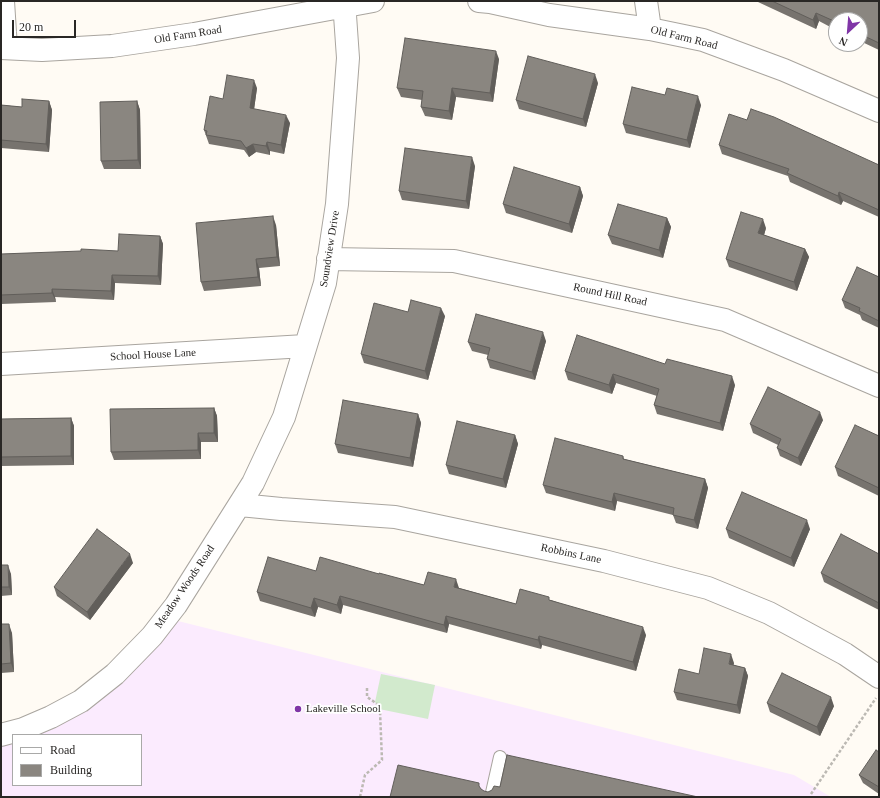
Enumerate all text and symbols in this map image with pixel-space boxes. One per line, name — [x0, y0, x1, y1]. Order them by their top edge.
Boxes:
scale bar — [14, 12, 78, 38]
north arrow — [828, 12, 868, 52]
text: 20 m — [19, 20, 43, 34]
street label: Old Farm Road — [153, 23, 223, 47]
street label: Old Farm Road — [649, 23, 719, 53]
text: N — [837, 35, 849, 49]
street label: Soundview Drive — [317, 210, 343, 288]
street label: Round Hill Road — [572, 281, 648, 309]
street label: School House Lane — [110, 346, 196, 364]
street label: Robbins Lane — [540, 541, 602, 567]
street label: Meadow Woods Road — [152, 543, 218, 631]
place label: Lakeville School — [306, 702, 381, 716]
marker: Lakeville School — [293, 704, 303, 714]
legend — [12, 734, 142, 786]
text: Road — [50, 743, 75, 757]
text: Building — [50, 763, 92, 777]

